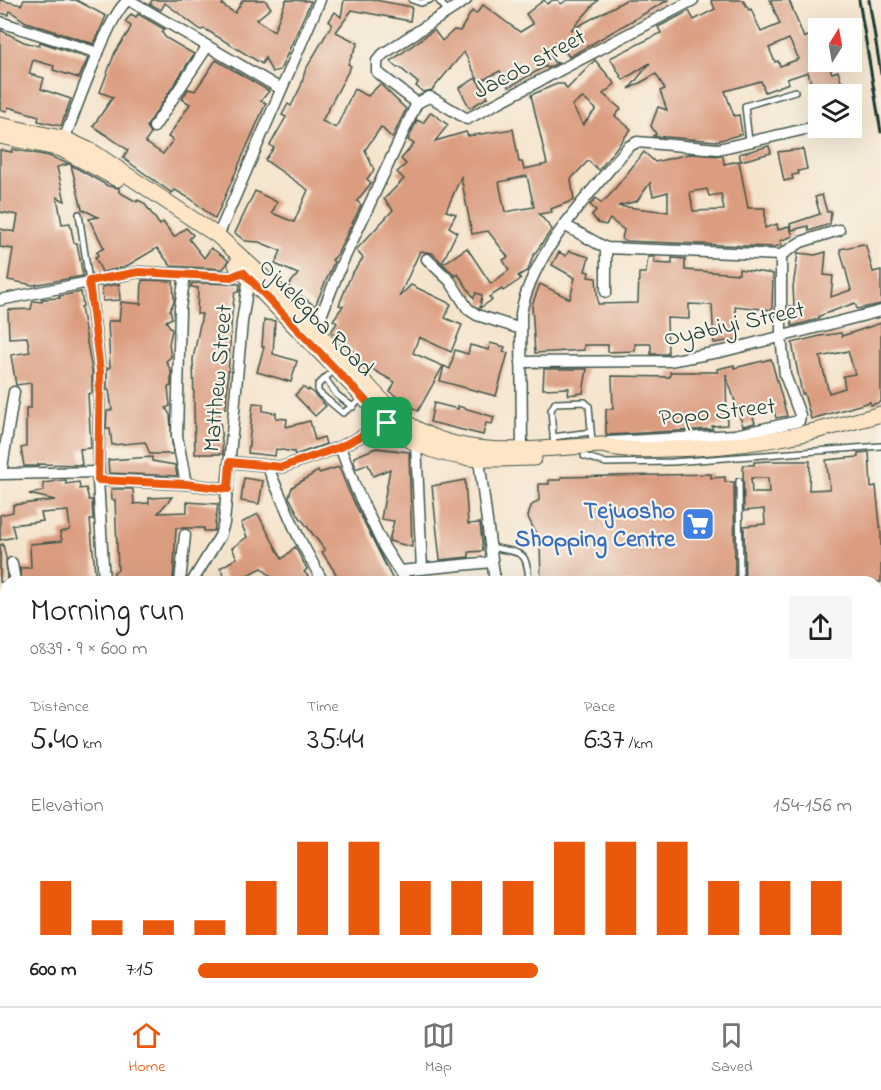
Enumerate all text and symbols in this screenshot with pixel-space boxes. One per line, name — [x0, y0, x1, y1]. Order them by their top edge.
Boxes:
north arrow — [808, 18, 862, 72]
map controls — [808, 18, 862, 138]
street label: Jacob street — [468, 21, 593, 110]
button: layers — [808, 84, 862, 138]
street label: Ojuelegba Road — [249, 251, 381, 386]
street label: Oyabiyi Street — [661, 293, 808, 358]
street label: Matthew Street — [196, 303, 243, 453]
street label: Popo Street — [657, 390, 777, 437]
pin — [361, 397, 412, 448]
icon: arrive — [370, 406, 403, 439]
place label: Tejuosho Shopping Centre — [515, 495, 676, 559]
supermarket icon: Tejuosho Shopping Centre — [680, 506, 716, 542]
text: Morning run — [30, 588, 184, 636]
button: share — [789, 596, 852, 659]
text: 08:39 · 9 × 600 m — [30, 635, 148, 664]
text: Distance — [30, 695, 89, 719]
text: Time — [307, 695, 339, 719]
text: Pace — [584, 695, 615, 719]
text: 5.40 — [30, 719, 79, 763]
text: 35:44 — [307, 719, 364, 763]
text: 6:37 — [584, 719, 625, 763]
text: km — [79, 732, 102, 756]
text: /km — [625, 732, 653, 756]
text: Elevation — [30, 792, 104, 821]
text: 154–156 m — [773, 792, 852, 821]
text: 600 m — [30, 956, 77, 985]
text: 7:15 — [126, 956, 154, 985]
tab: Home — [128, 1019, 165, 1079]
tab: Map — [422, 1019, 455, 1079]
tab: Saved — [711, 1019, 753, 1079]

